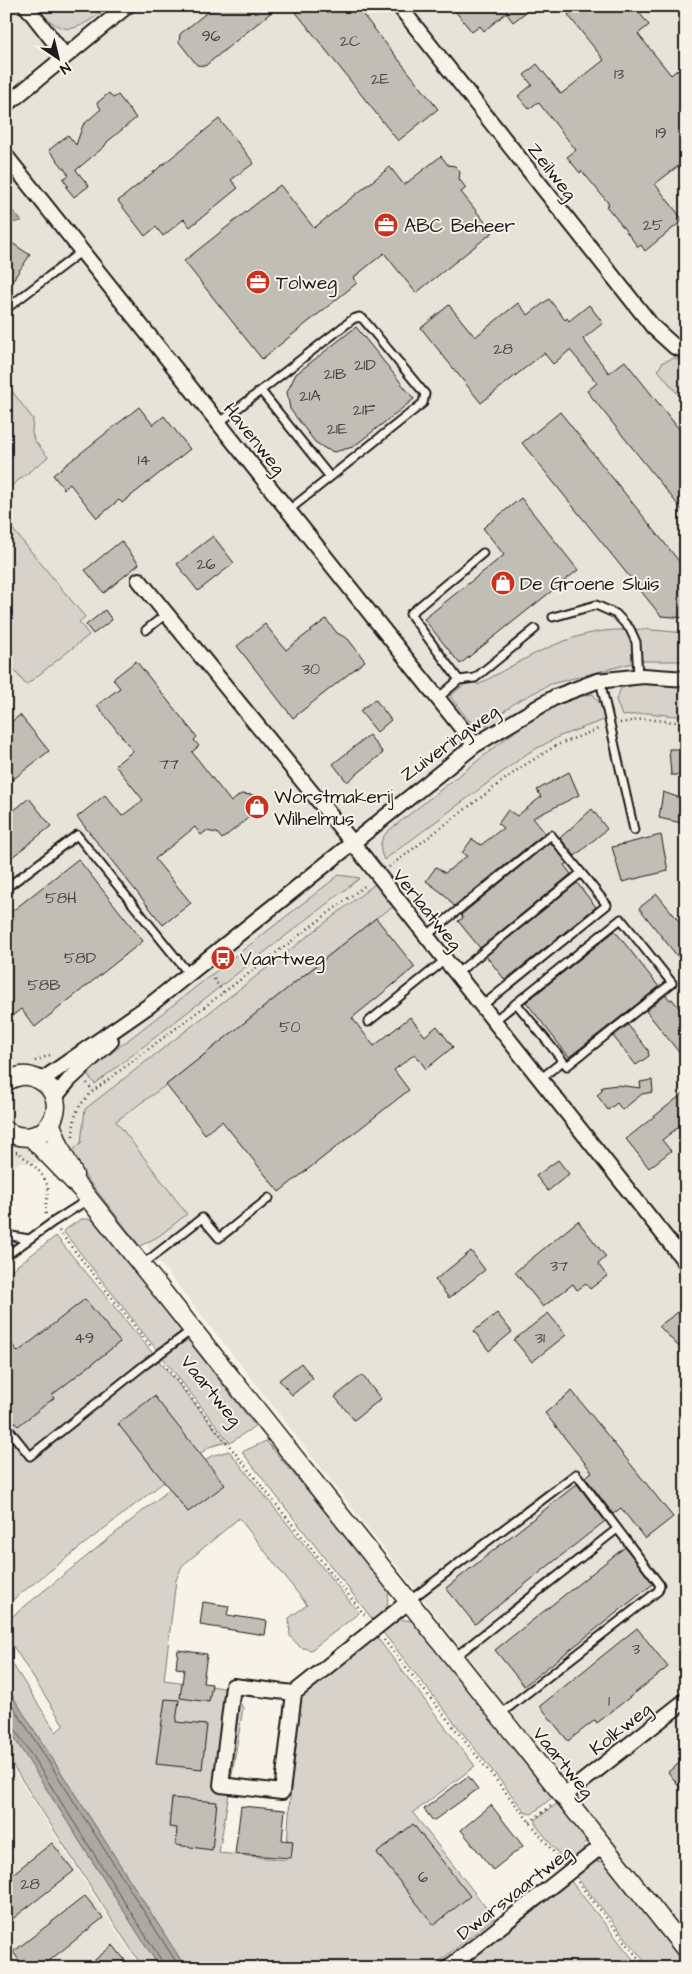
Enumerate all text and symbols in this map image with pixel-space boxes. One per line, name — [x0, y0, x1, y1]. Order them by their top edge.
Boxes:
house number: 96 — [201, 25, 221, 47]
house number: 2C — [340, 30, 360, 52]
north arrow — [32, 32, 82, 82]
text: N — [55, 57, 74, 79]
house number: 13 — [614, 63, 624, 85]
house number: 2E — [371, 68, 390, 90]
house number: 19 — [655, 122, 667, 144]
street label: Zeilweg — [520, 137, 583, 207]
office icon: ABC Beheer — [373, 212, 399, 238]
place label: ABC Beheer — [404, 213, 515, 240]
house number: 25 — [643, 214, 664, 236]
office icon: Tolweg — [245, 269, 271, 295]
place label: Tolweg — [276, 270, 337, 298]
house number: 28 — [493, 338, 513, 360]
house number: 21D — [354, 354, 376, 376]
house number: 21B — [324, 363, 347, 385]
house number: 21A — [299, 385, 321, 407]
street label: Havenweg — [215, 397, 292, 482]
house number: 21F — [353, 399, 375, 421]
house number: 21E — [327, 418, 348, 440]
house number: 14 — [138, 449, 151, 471]
house number: 26 — [196, 553, 216, 575]
shop icon: De Groene Sluis — [490, 570, 516, 596]
place label: De Groene Sluis — [520, 571, 659, 598]
house number: 30 — [302, 658, 320, 680]
street label: Zuiveringweg — [395, 698, 505, 789]
house number: 77 — [159, 753, 179, 775]
place label: Worstmakerij Wilhelmus — [274, 784, 394, 833]
shop icon: Worstmakerij Wilhelmus — [244, 794, 270, 820]
street label: Verlaatweg — [385, 863, 468, 957]
house number: 58H — [45, 887, 77, 909]
bus stop icon: Vaartweg — [210, 945, 236, 971]
place label: Vaartweg — [240, 946, 325, 974]
house number: 58D — [64, 947, 96, 969]
house number: 58B — [27, 974, 61, 996]
house number: 50 — [279, 1016, 301, 1038]
house number: 37 — [550, 1255, 568, 1277]
house number: 49 — [74, 1327, 94, 1349]
house number: 31 — [535, 1327, 545, 1349]
street label: Vaartweg — [173, 1349, 248, 1433]
house number: 3 — [632, 1638, 640, 1660]
house number: 1 — [608, 1690, 610, 1712]
street label: Kolkweg — [584, 1696, 658, 1763]
street label: Vaartweg — [525, 1721, 600, 1805]
street label: Dwarsvaartweg — [451, 1839, 579, 1948]
house number: 6 — [418, 1866, 428, 1888]
house number: 28 — [20, 1873, 40, 1895]

